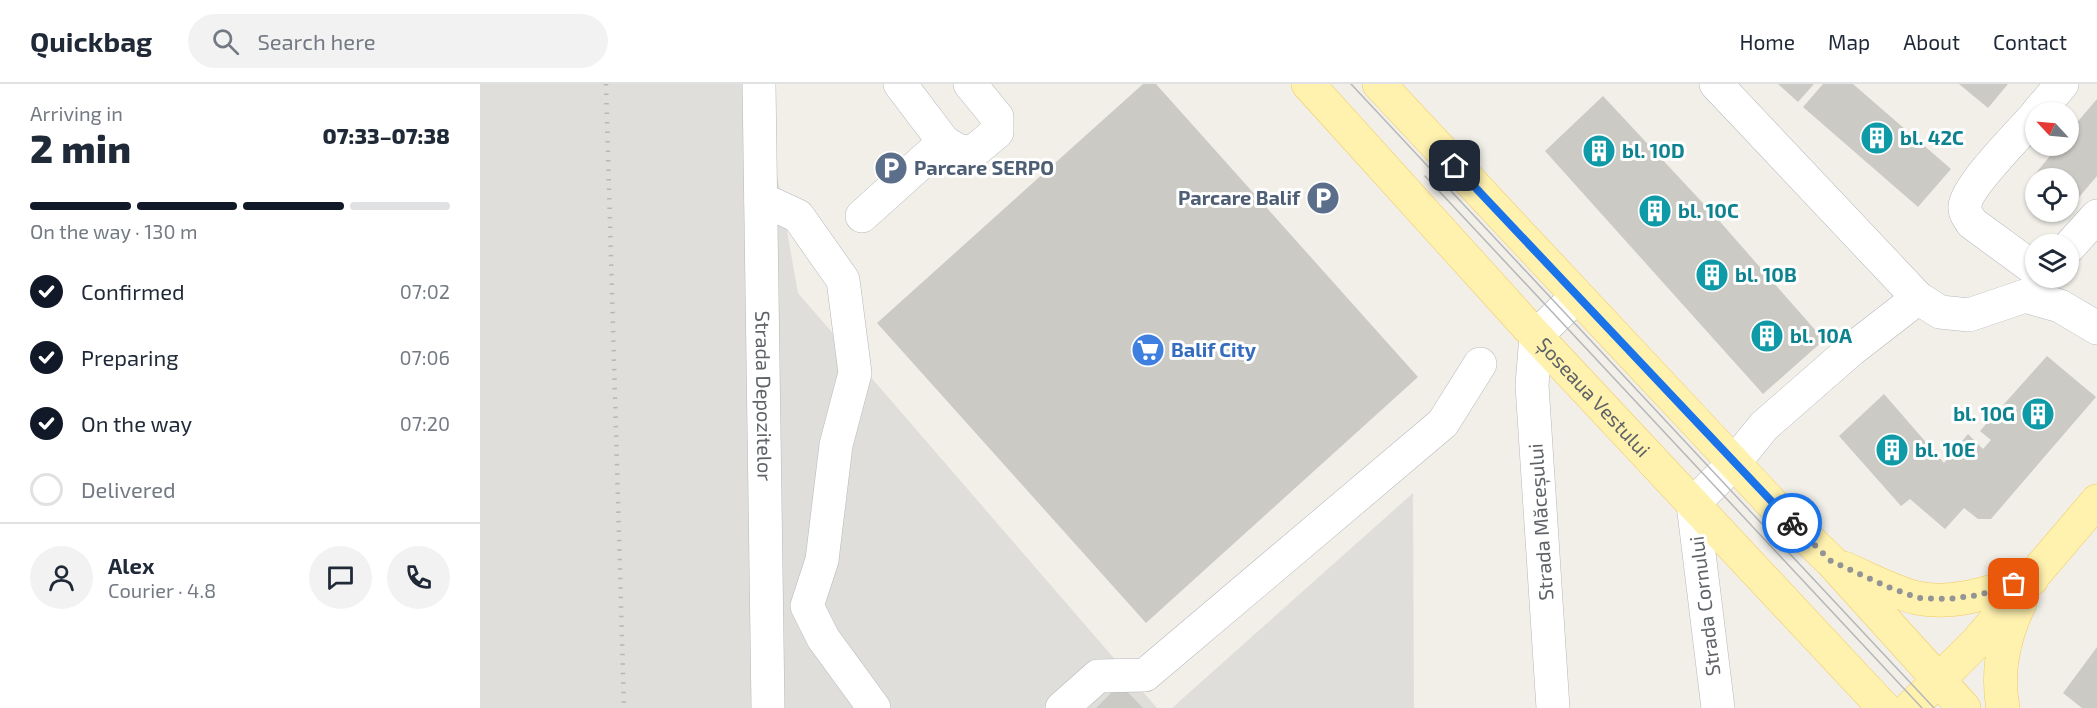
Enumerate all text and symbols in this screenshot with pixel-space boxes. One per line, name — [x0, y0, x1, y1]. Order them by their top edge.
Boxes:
search box — [188, 14, 608, 68]
text: Quickbag — [30, 24, 152, 58]
icon: search — [209, 25, 242, 58]
text: Search here — [257, 28, 376, 54]
text: Home — [1739, 29, 1795, 54]
text: Map — [1828, 29, 1870, 54]
text: About — [1903, 29, 1960, 54]
text: Contact — [1993, 29, 2067, 54]
text: Arriving in — [30, 101, 123, 125]
north arrow — [2025, 102, 2079, 156]
map controls — [2025, 102, 2079, 288]
building icon: bl. 42C — [1859, 120, 1895, 156]
text: 07:33–07:38 — [323, 122, 450, 148]
text: 2 min — [30, 124, 131, 171]
place label: bl. 42C — [1900, 125, 1964, 149]
building icon: bl. 10D — [1581, 133, 1617, 169]
place label: bl. 10D — [1622, 138, 1685, 162]
pin — [1429, 140, 1480, 191]
icon: home — [1438, 149, 1471, 182]
parking icon: Parcare SERPO — [873, 150, 909, 186]
place label: Parcare SERPO — [914, 155, 1054, 179]
button: locate — [2025, 168, 2079, 222]
parking icon: Parcare Balif — [1305, 180, 1341, 216]
place label: Parcare Balif — [1178, 185, 1301, 209]
building icon: bl. 10C — [1637, 193, 1673, 229]
place label: bl. 10C — [1678, 198, 1739, 222]
text: On the way · 130 m — [30, 219, 197, 243]
button: layers — [2025, 234, 2079, 288]
building icon: bl. 10B — [1694, 257, 1730, 293]
place label: bl. 10B — [1735, 262, 1797, 286]
icon: check — [30, 275, 63, 308]
text: Confirmed — [81, 278, 185, 304]
text: 07:02 — [400, 279, 450, 303]
street label: Strada Depozitelor — [751, 311, 778, 481]
building icon: bl. 10A — [1749, 318, 1785, 354]
place label: bl. 10A — [1790, 323, 1853, 347]
supermarket icon: Balif City — [1130, 332, 1166, 368]
street label: Șoseaua Vestului — [1531, 332, 1656, 461]
place label: Balif City — [1171, 337, 1257, 362]
icon: check — [30, 341, 63, 374]
text: Preparing — [81, 344, 179, 370]
text: 07:06 — [399, 345, 450, 369]
building icon: bl. 10G — [2020, 396, 2056, 432]
place label: bl. 10G — [1953, 401, 2015, 425]
icon: check — [30, 407, 63, 440]
text: On the way — [81, 410, 192, 436]
text: 07:20 — [400, 411, 450, 435]
building icon: bl. 10E — [1874, 432, 1910, 468]
place label: bl. 10E — [1915, 437, 1975, 461]
street label: Strada Măceșului — [1523, 443, 1559, 601]
text: Delivered — [81, 476, 176, 502]
courier — [1762, 493, 1822, 553]
icon: bike — [1776, 507, 1809, 540]
street label: Strada Cornului — [1684, 535, 1724, 677]
button: person — [30, 546, 93, 609]
button: chat — [309, 546, 372, 609]
button: phone — [387, 546, 450, 609]
text: Alex — [108, 552, 154, 578]
pin — [1988, 558, 2039, 609]
icon: bag — [1997, 567, 2030, 600]
text: Courier · 4.8 — [108, 578, 216, 602]

